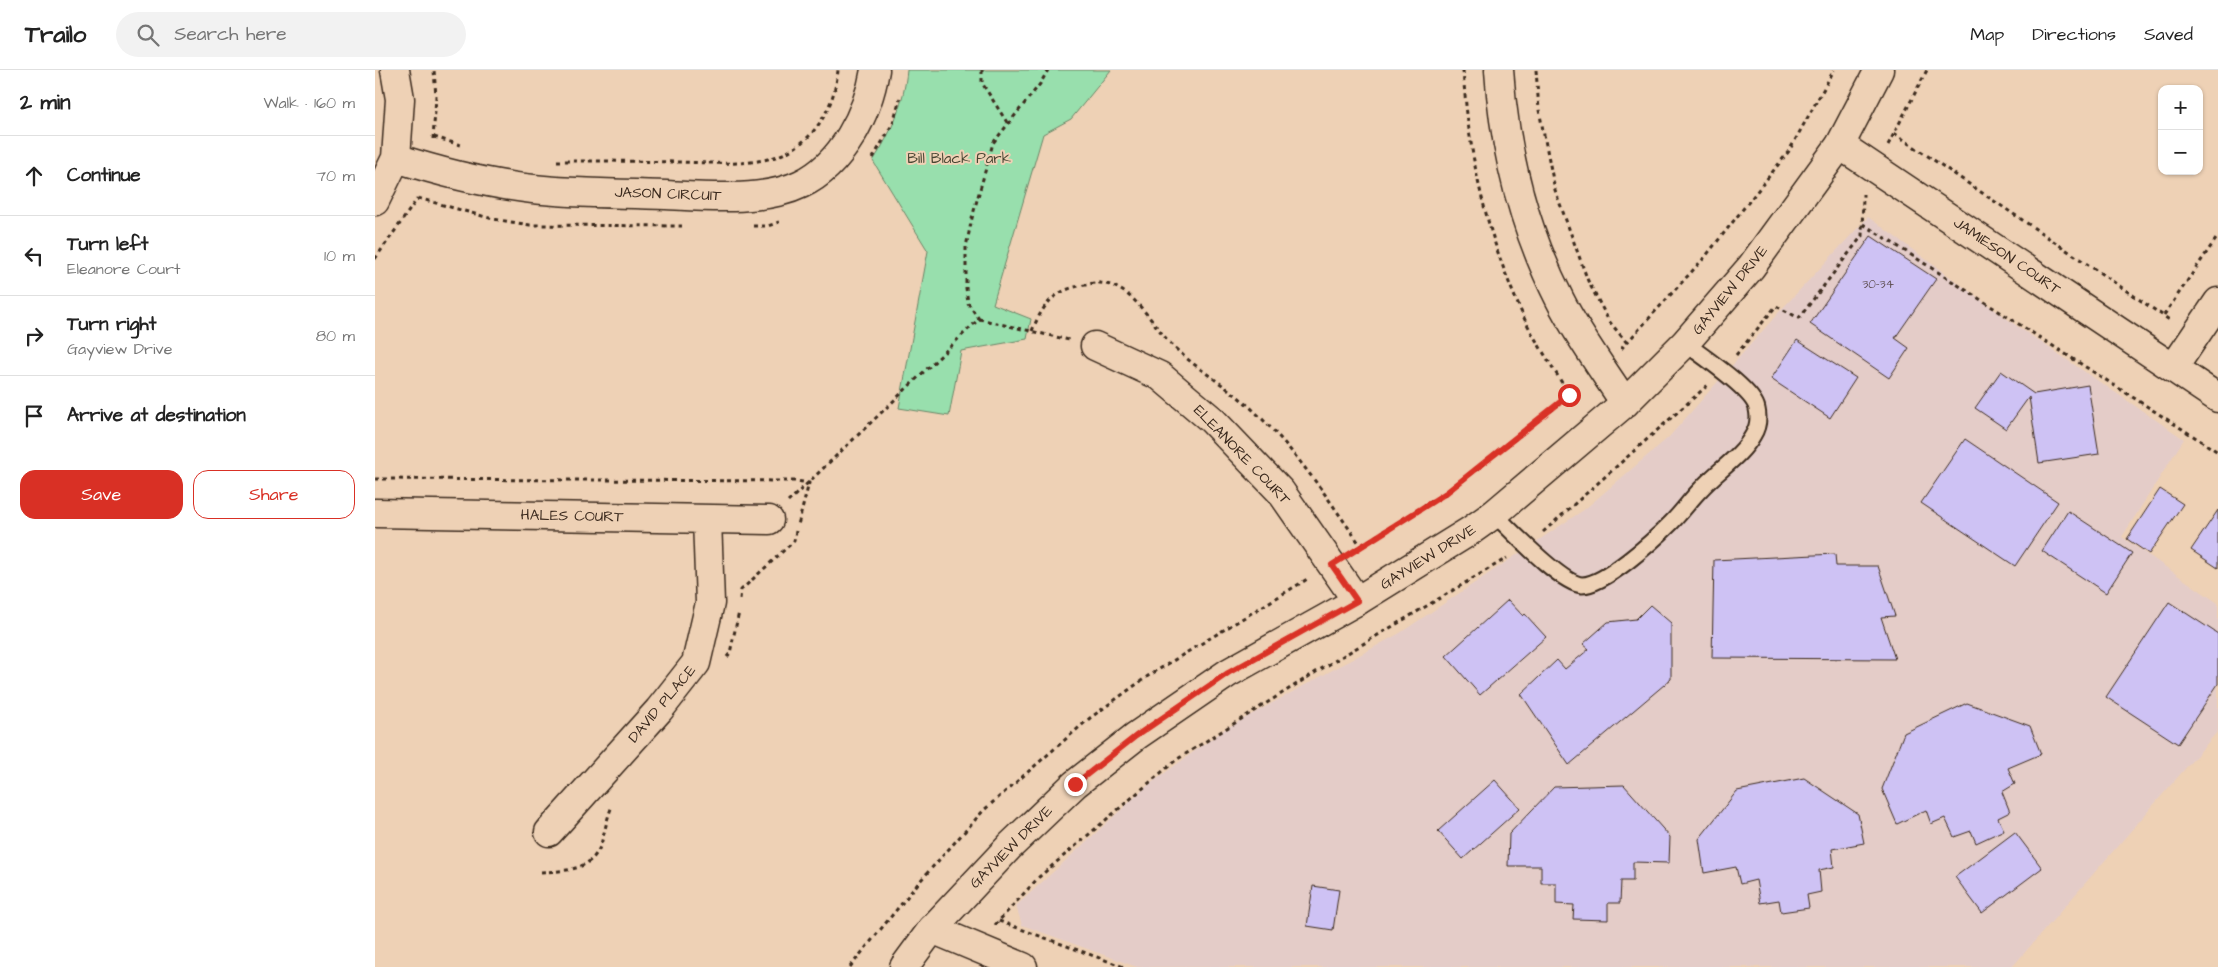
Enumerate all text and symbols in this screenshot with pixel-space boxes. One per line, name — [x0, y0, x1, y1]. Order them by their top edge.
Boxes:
search box — [116, 12, 466, 57]
text: Trailo — [25, 18, 86, 52]
icon: search — [134, 21, 162, 49]
text: Search here — [174, 21, 286, 48]
text: Map — [1970, 22, 2004, 47]
text: Directions — [2032, 22, 2116, 47]
text: Saved — [2144, 22, 2193, 47]
map controls — [2158, 85, 2203, 175]
button: + — [2158, 85, 2203, 130]
text: 2 min — [20, 88, 70, 117]
text: Walk · 160 m — [263, 92, 355, 114]
button: − — [2158, 130, 2203, 175]
park label: Bill Black Park — [907, 148, 1011, 169]
icon: ahead — [20, 162, 48, 190]
text: Continue — [67, 162, 141, 189]
text: 70 m — [316, 165, 355, 187]
street label: JASON CIRCUIT — [614, 182, 722, 206]
street label: JAMIESON COURT — [1949, 212, 2065, 300]
text: Turn left — [67, 231, 148, 258]
street label: GAYVIEW DRIVE — [1687, 241, 1773, 339]
icon: left — [20, 242, 48, 270]
text: 10 m — [324, 245, 355, 267]
text: Eleanore Court — [67, 258, 180, 280]
house number: 30-34 — [1862, 276, 1894, 293]
text: Turn right — [67, 311, 156, 338]
icon: right — [20, 322, 48, 350]
text: 80 m — [316, 325, 355, 347]
text: Gayview Drive — [67, 338, 172, 360]
route start — [1558, 384, 1581, 407]
street label: ELEANORE COURT — [1189, 400, 1296, 510]
icon: arrive — [20, 402, 48, 430]
text: Arrive at destination — [67, 402, 246, 429]
button: Save — [20, 470, 183, 519]
button: Share — [193, 470, 355, 519]
street label: HALES COURT — [520, 505, 624, 527]
street label: GAYVIEW DRIVE — [1376, 519, 1480, 595]
street label: DAVID PLACE — [623, 660, 701, 747]
route end — [1064, 773, 1087, 796]
street label: GAYVIEW DRIVE — [965, 801, 1057, 893]

